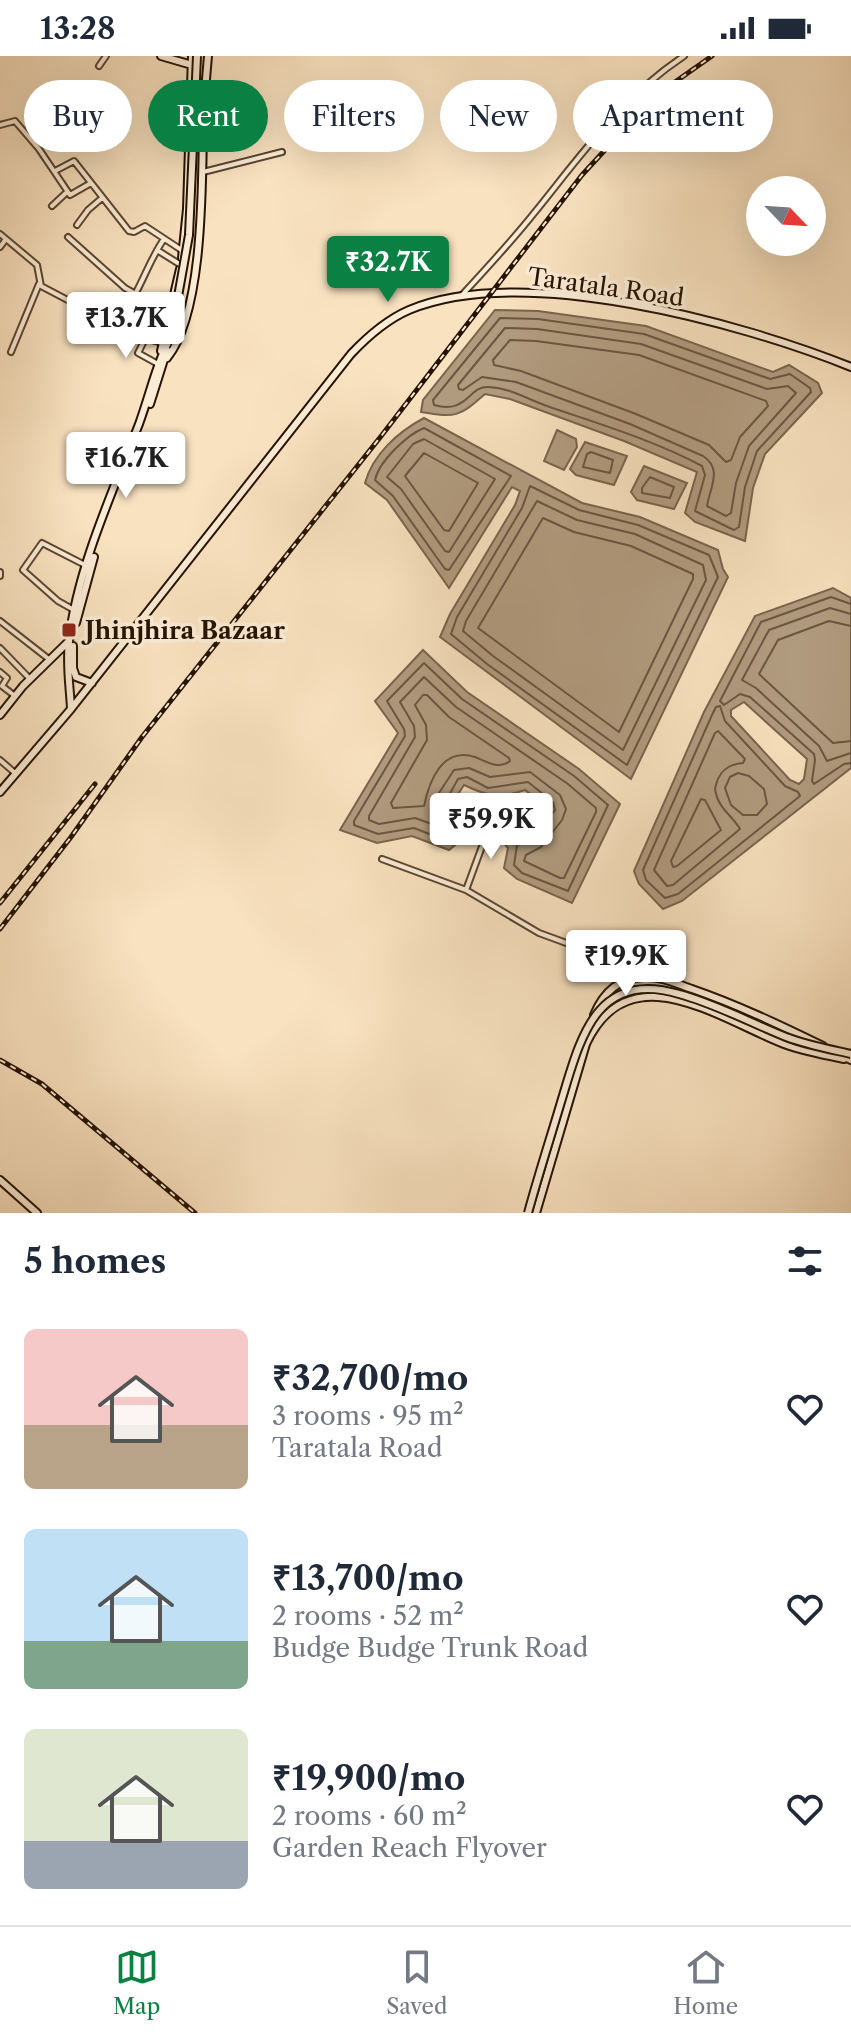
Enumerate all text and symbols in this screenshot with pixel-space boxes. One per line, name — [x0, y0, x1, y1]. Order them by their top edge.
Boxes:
text: 13:28 — [40, 10, 116, 47]
chip: Buy — [24, 80, 132, 152]
chip: Rent — [148, 80, 268, 152]
chip: Filters — [284, 80, 424, 152]
chip: New — [440, 80, 557, 152]
chip: Apartment — [573, 80, 773, 152]
north arrow — [746, 176, 826, 256]
map controls — [746, 176, 826, 256]
pin: ₹32.7K — [323, 236, 453, 304]
text: ₹32.7K — [345, 246, 431, 278]
street label: Taratala Road — [526, 262, 686, 312]
pin: ₹13.7K — [61, 292, 191, 360]
text: ₹13.7K — [85, 302, 167, 334]
pin: ₹16.7K — [61, 432, 191, 500]
text: ₹16.7K — [84, 442, 168, 474]
place label: Jhinjhira Bazaar — [81, 616, 285, 645]
marker: Jhinjhira Bazaar — [60, 621, 78, 639]
pin: ₹59.9K — [426, 793, 556, 861]
text: ₹59.9K — [448, 803, 534, 835]
pin: ₹19.9K — [561, 930, 691, 998]
text: ₹19.9K — [584, 940, 668, 972]
icon: filters — [783, 1239, 827, 1283]
text: 5 homes — [24, 1240, 166, 1282]
text: ₹32,700/mo — [272, 1357, 468, 1399]
icon: home — [88, 1361, 184, 1457]
icon: heart — [783, 1387, 827, 1431]
text: 3 rooms · 95 m² — [272, 1400, 464, 1432]
text: Taratala Road — [272, 1432, 443, 1464]
text: ₹13,700/mo — [272, 1557, 464, 1599]
icon: home — [88, 1561, 184, 1657]
icon: heart — [783, 1587, 827, 1631]
text: 2 rooms · 52 m² — [272, 1600, 464, 1632]
text: Budge Budge Trunk Road — [272, 1632, 588, 1664]
text: ₹19,900/mo — [272, 1757, 465, 1799]
icon: home — [88, 1761, 184, 1857]
icon: heart — [783, 1787, 827, 1831]
text: 2 rooms · 60 m² — [272, 1800, 467, 1832]
text: Garden Reach Flyover — [272, 1832, 547, 1864]
tab: Map — [113, 1945, 160, 2020]
tab: Saved — [386, 1945, 447, 2020]
tab: Home — [673, 1945, 738, 2020]

